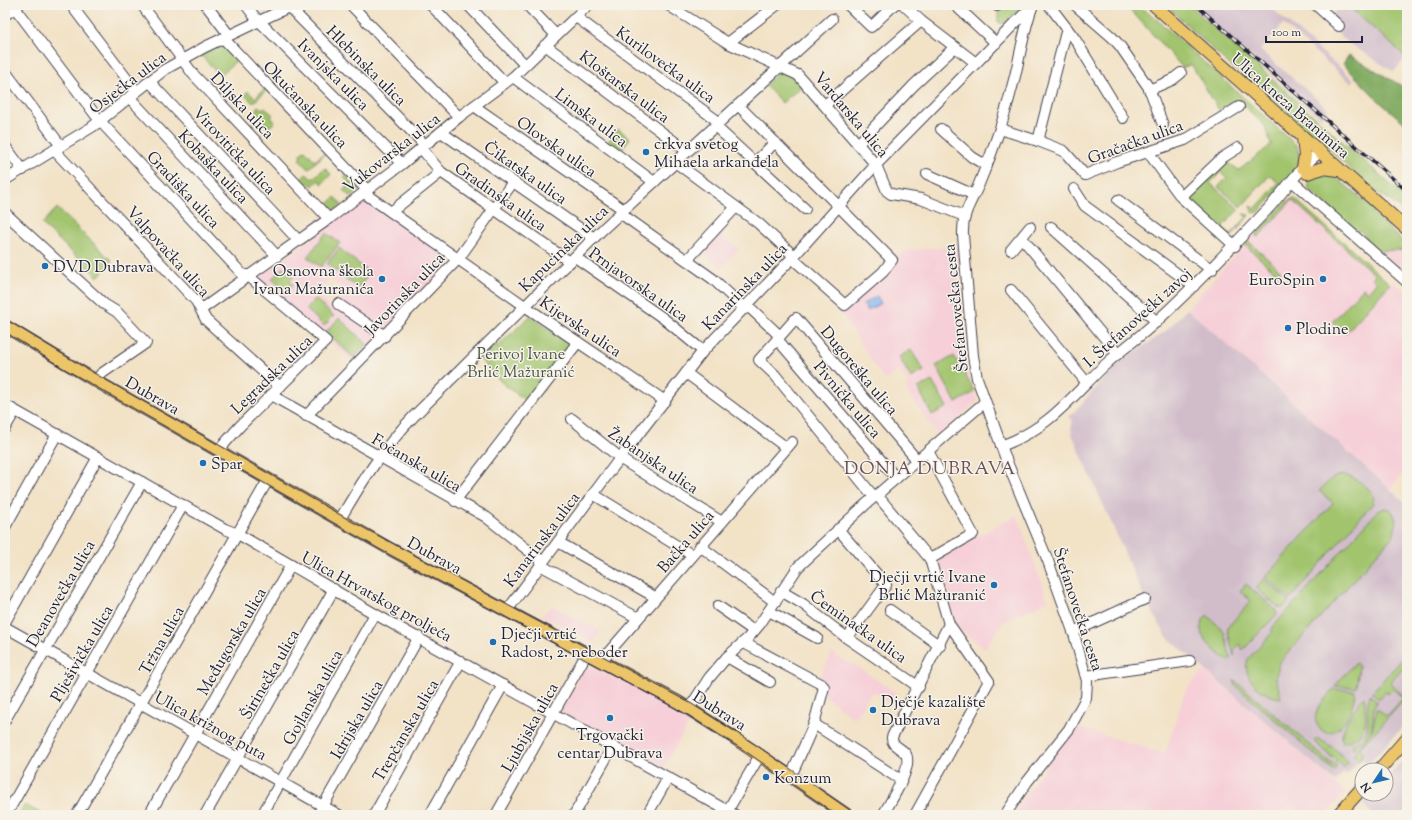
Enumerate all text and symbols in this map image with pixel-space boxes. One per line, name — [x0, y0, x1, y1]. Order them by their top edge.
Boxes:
scale bar — [1266, 18, 1362, 44]
street label: Hlebinska ulica — [320, 21, 411, 113]
street label: Kurilovečka ulica — [610, 22, 720, 110]
text: 100 m — [1272, 24, 1301, 42]
street label: Ivanjska ulica — [291, 35, 374, 117]
street label: Kloštarska ulica — [573, 46, 674, 130]
street label: Osječka ulica — [85, 47, 172, 121]
street label: Ulica kneza Branimira — [1225, 49, 1354, 165]
street label: Okučanska ulica — [256, 57, 352, 155]
street label: Diljska ulica — [204, 68, 279, 146]
street label: Vardarska ulica — [807, 68, 893, 164]
street label: Limska ulica — [549, 84, 632, 154]
street label: Virovitička ulica — [186, 103, 281, 201]
street label: Vukovarska ulica — [339, 108, 447, 199]
street label: Olovska ulica — [511, 112, 601, 185]
street label: Gračačka ulica — [1085, 115, 1187, 171]
street label: Kobaška ulica — [172, 125, 253, 210]
place label: crkva svetog Mihaela arkanđela — [654, 134, 780, 175]
street label: Čikatska ulica — [478, 137, 571, 212]
street label: Gradiška ulica — [140, 147, 225, 235]
marker: crkva svetog Mihaela arkanđela — [641, 147, 651, 157]
street label: Gradinska ulica — [449, 158, 551, 239]
street label: Kapucinska ulica — [515, 201, 615, 299]
street label: Valpovačka ulica — [120, 202, 215, 304]
street label: Kanarinska ulica — [698, 238, 794, 337]
street label: Štefanovečka cesta — [939, 242, 976, 373]
street label: Prnjavorska ulica — [583, 243, 693, 329]
street label: Javorinska ulica — [360, 248, 452, 342]
place label: DVD Dubrava — [53, 257, 154, 280]
marker: DVD Dubrava — [40, 261, 50, 271]
place label: Osnovna škola Ivana Mažuranića — [254, 261, 375, 302]
street label: I. Štefanovečki zavoj — [1079, 264, 1198, 374]
place label: EuroSpin — [1249, 270, 1316, 293]
marker: Osnovna škola Ivana Mažuranića — [377, 274, 387, 284]
marker: EuroSpin — [1318, 274, 1328, 284]
street label: Kijevska ulica — [534, 292, 626, 364]
place label: Plodine — [1296, 319, 1348, 342]
street label: Dugoreška ulica — [814, 322, 903, 422]
marker: Plodine — [1283, 323, 1293, 333]
street label: Legradska ulica — [227, 330, 319, 421]
park label: Perivoj Ivane Brlić Mažuranić — [467, 344, 575, 385]
street label: Pivnička ulica — [807, 357, 886, 445]
street label: Dubrava — [120, 372, 184, 422]
street label: Žabanjska ulica — [603, 423, 703, 501]
street label: Fočanska ulica — [367, 429, 465, 499]
place label: Spar — [211, 454, 243, 477]
district label: DONJA DUBRAVA — [844, 457, 1016, 483]
marker: Spar — [198, 458, 208, 468]
street label: Kanarinska ulica — [499, 488, 587, 593]
street label: Bačka ulica — [653, 506, 721, 579]
street label: Dubrava — [402, 533, 466, 582]
street label: Deanovečka ulica — [22, 536, 102, 652]
street label: Štefanovečka cesta — [1046, 545, 1108, 675]
street label: Ulica Hrvatskog proljeća — [296, 547, 456, 649]
place label: Dječji vrtić Ivane Brlić Mažuranić — [869, 567, 986, 608]
marker: Dječji vrtić Ivane Brlić Mažuranić — [989, 580, 999, 590]
street label: Međugorska ulica — [193, 584, 274, 700]
street label: Čeminačka ulica — [804, 586, 911, 670]
street label: Plješivička ulica — [46, 601, 121, 707]
street label: Tržna ulica — [135, 602, 192, 680]
place label: Dječji vrtić Radost, 2. neboder — [501, 624, 628, 665]
street label: Širinečka ulica — [236, 625, 307, 725]
marker: Dječji vrtić Radost, 2. neboder — [488, 637, 498, 647]
street label: Gojlanska ulica — [278, 646, 350, 750]
street label: Trepčanska ulica — [369, 675, 446, 787]
street label: Idrijska ulica — [326, 676, 390, 764]
street label: Ljubijska ulica — [497, 679, 566, 777]
street label: Ulica križnog puta — [149, 687, 271, 768]
street label: Dubrava — [687, 687, 750, 738]
place label: Dječje kazalište Dubrava — [881, 692, 986, 733]
marker: Dječje kazalište Dubrava — [868, 705, 878, 715]
marker: Trgovački centar Dubrava — [605, 713, 615, 723]
place label: Trgovački centar Dubrava — [557, 725, 663, 766]
north arrow — [1354, 762, 1394, 802]
place label: Konzum — [774, 768, 832, 791]
marker: Konzum — [761, 772, 771, 782]
text: N — [1357, 779, 1376, 796]

